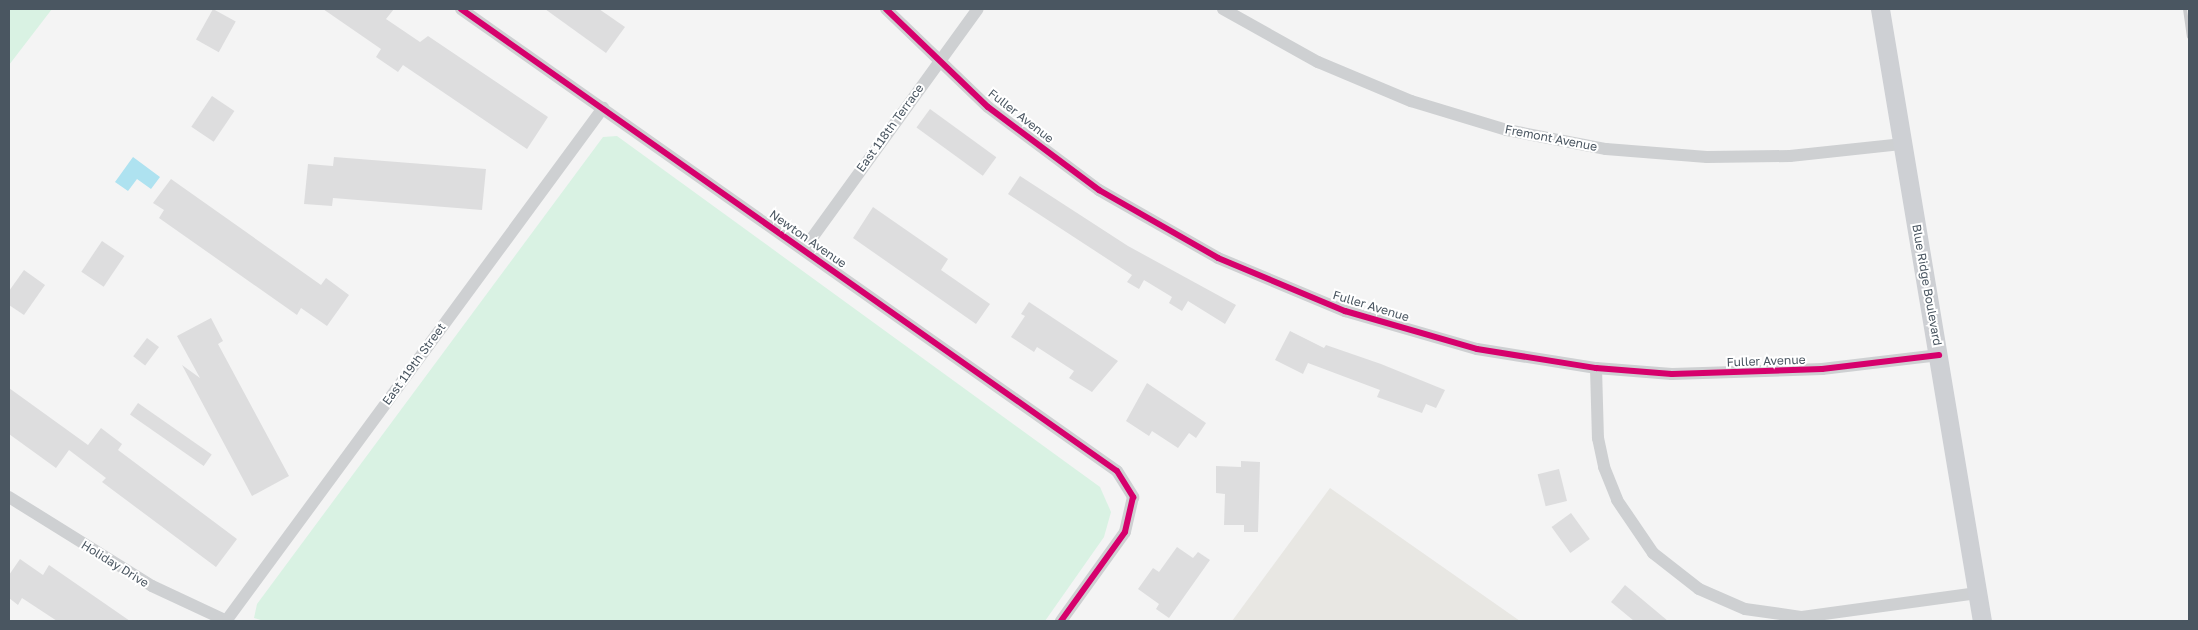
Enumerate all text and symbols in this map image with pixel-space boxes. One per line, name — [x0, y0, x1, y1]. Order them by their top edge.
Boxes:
street label: East 118th Terrace — [853, 81, 927, 175]
street label: Fuller Avenue — [985, 86, 1057, 146]
street label: Fremont Avenue — [1504, 122, 1598, 154]
street label: Newton Avenue — [767, 207, 849, 271]
street label: Blue Ridge Boulevard — [1909, 223, 1945, 347]
street label: Fuller Avenue — [1331, 288, 1411, 324]
street label: East 119th Street — [379, 320, 449, 408]
street label: Fuller Avenue — [1726, 352, 1806, 370]
street label: Holiday Drive — [79, 538, 151, 590]

